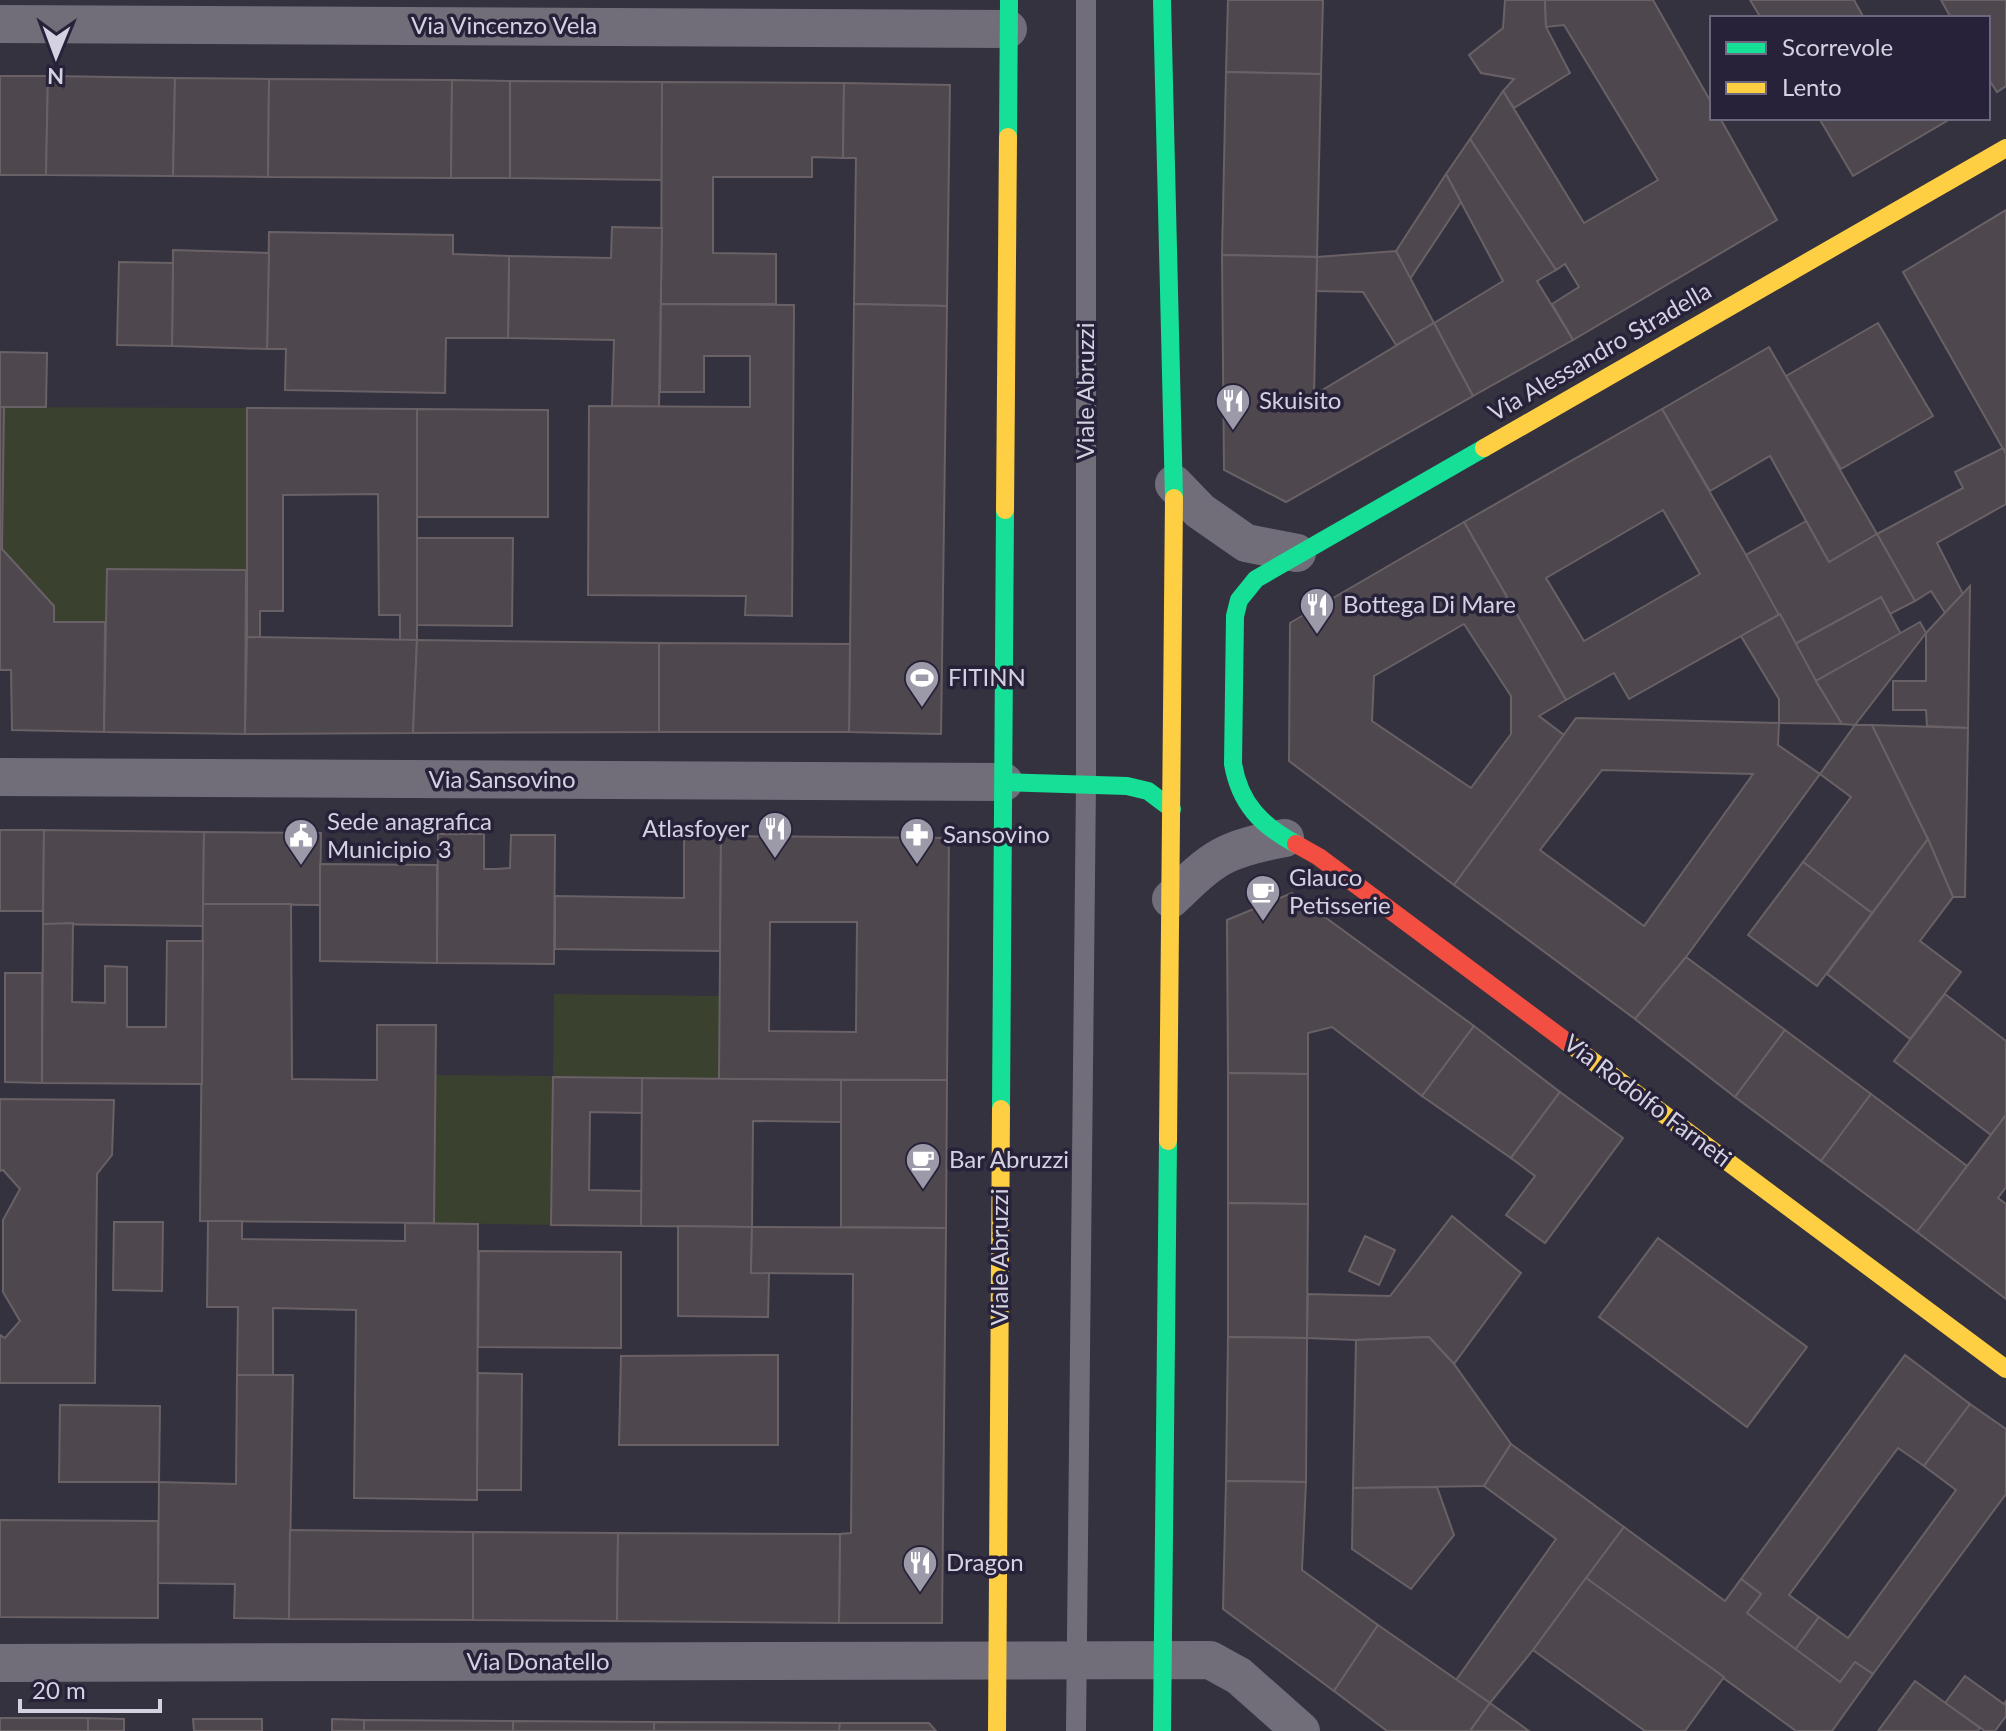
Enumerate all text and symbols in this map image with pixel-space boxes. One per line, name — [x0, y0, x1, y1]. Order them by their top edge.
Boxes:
street label: Via Vincenzo Vela — [411, 10, 597, 39]
north arrow — [16, 16, 96, 96]
legend — [1710, 16, 1990, 120]
text: Scorrevole — [1782, 32, 1893, 61]
text: N — [47, 63, 64, 90]
text: Lento — [1782, 72, 1842, 101]
street label: Via Alessandro Stradella — [1483, 275, 1716, 426]
street label: Viale Abruzzi — [1070, 323, 1099, 459]
restaurant icon: Skuisito — [1214, 382, 1252, 432]
place label: Skuisito — [1259, 385, 1341, 414]
restaurant icon: Bottega Di Mare — [1298, 586, 1336, 636]
place label: Bottega Di Mare — [1343, 589, 1516, 618]
sports icon: FITINN — [903, 659, 941, 709]
place label: FITINN — [948, 662, 1026, 691]
street label: Via Sansovino — [428, 764, 576, 793]
place label: Sede anagrafica Municipio 3 — [327, 806, 492, 863]
restaurant icon: Atlasfoyer — [756, 810, 794, 860]
place label: Atlasfoyer — [642, 813, 749, 842]
pharmacy icon: Sansovino — [898, 816, 936, 866]
public building icon: Sede anagrafica Municipio 3 — [282, 817, 320, 867]
place label: Sansovino — [943, 819, 1050, 848]
place label: Glauco Petisserie — [1289, 862, 1391, 919]
cafe icon: Glauco Petisserie — [1244, 873, 1282, 923]
street label: Via Rodolfo Farneti — [1559, 1028, 1737, 1172]
cafe icon: Bar Abruzzi — [904, 1141, 942, 1191]
place label: Bar Abruzzi — [949, 1144, 1069, 1173]
street label: Viale Abruzzi — [984, 1189, 1013, 1325]
restaurant icon: Dragon — [901, 1544, 939, 1594]
place label: Dragon — [946, 1547, 1024, 1576]
street label: Via Donatello — [466, 1646, 610, 1675]
scale bar — [20, 1663, 160, 1713]
text: 20 m — [32, 1675, 86, 1704]

